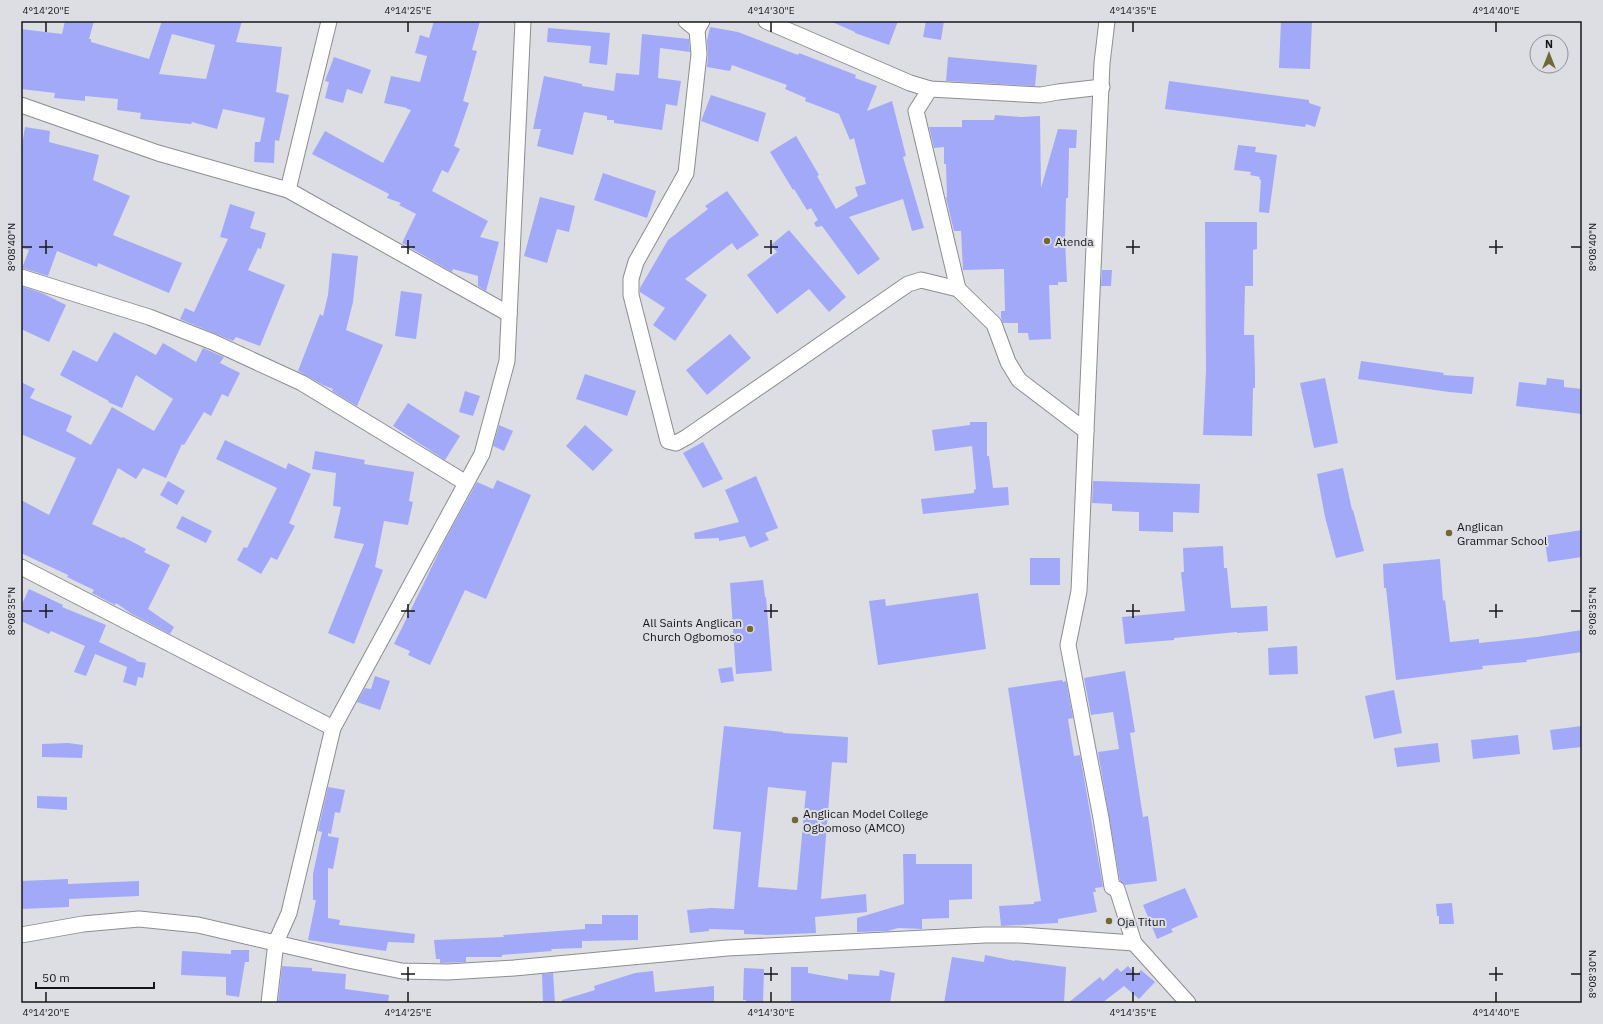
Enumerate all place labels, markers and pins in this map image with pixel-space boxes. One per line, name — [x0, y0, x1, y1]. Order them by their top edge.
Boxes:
place label: Atenda — [1055, 234, 1094, 249]
marker: Atenda — [1042, 236, 1052, 246]
place label: Anglican Grammar School — [1457, 519, 1547, 548]
marker: Anglican Grammar School — [1444, 528, 1454, 538]
place label: All Saints Anglican Church Ogbomoso — [643, 615, 742, 644]
marker: All Saints Anglican Church Ogbomoso — [745, 624, 755, 634]
place label: Anglican Model College Ogbomoso (AMCO) — [803, 806, 929, 835]
marker: Anglican Model College Ogbomoso (AMCO) — [790, 815, 800, 825]
place label: Oja Titun — [1117, 914, 1165, 929]
marker: Oja Titun — [1104, 916, 1114, 926]

